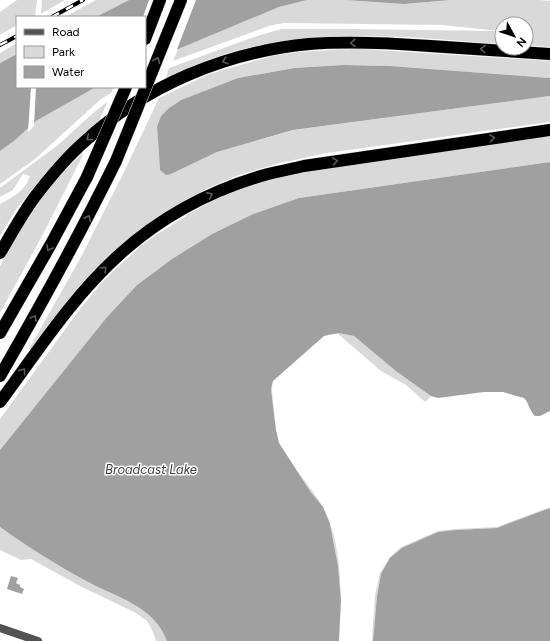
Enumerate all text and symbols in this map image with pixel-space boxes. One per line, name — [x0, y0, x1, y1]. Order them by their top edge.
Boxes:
legend — [16, 16, 146, 88]
north arrow — [494, 16, 534, 56]
text: Road — [52, 25, 80, 39]
text: N — [514, 35, 529, 50]
one-way arrow — [350, 38, 356, 47]
text: Park — [52, 45, 75, 59]
one-way arrow — [480, 45, 486, 54]
one-way arrow — [153, 56, 161, 63]
one-way arrow — [222, 56, 229, 65]
text: Water — [52, 65, 84, 79]
one-way arrow — [86, 133, 93, 140]
one-way arrow — [488, 134, 495, 143]
one-way arrow — [332, 157, 338, 166]
one-way arrow — [207, 192, 214, 200]
one-way arrow — [83, 215, 91, 222]
one-way arrow — [46, 244, 53, 251]
one-way arrow — [99, 266, 107, 274]
one-way arrow — [29, 315, 36, 322]
one-way arrow — [18, 368, 25, 375]
water label: Broadcast Lake — [105, 462, 197, 477]

